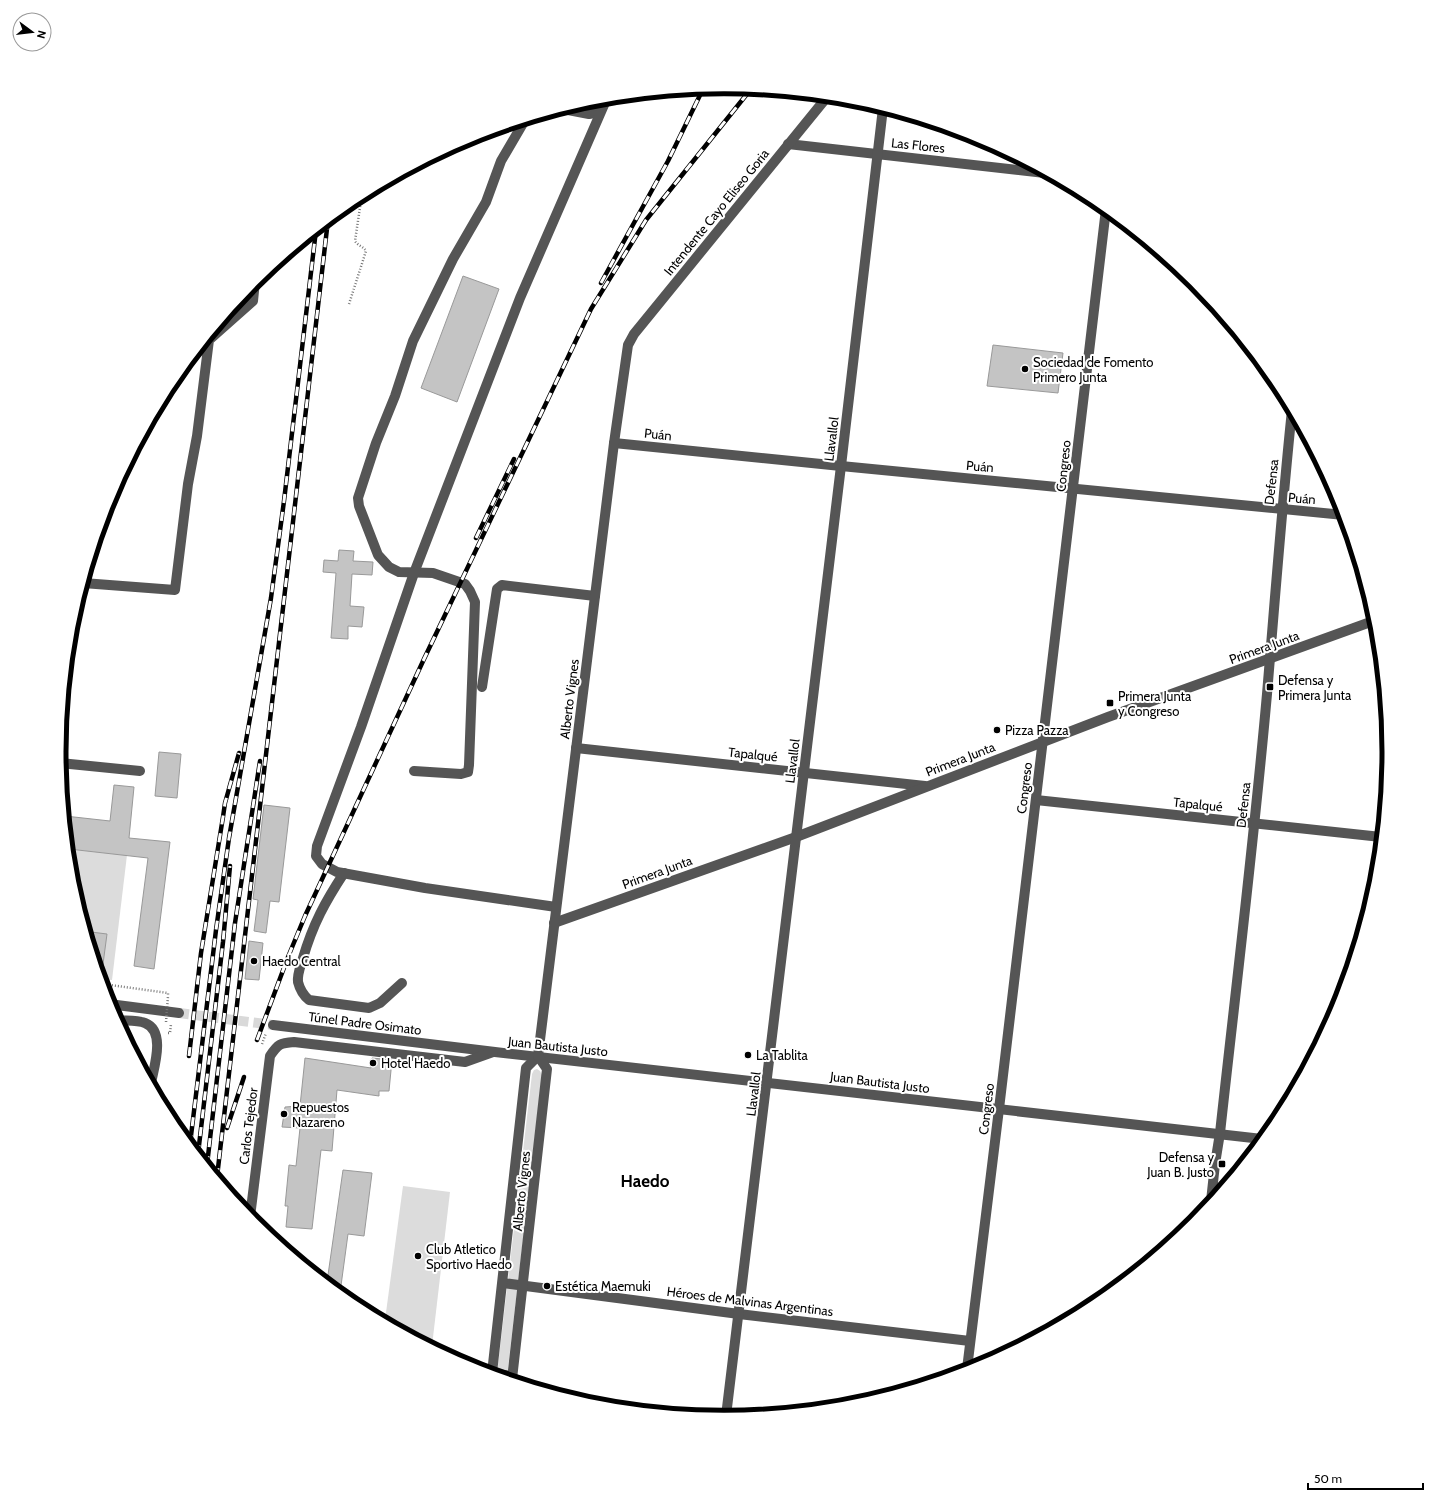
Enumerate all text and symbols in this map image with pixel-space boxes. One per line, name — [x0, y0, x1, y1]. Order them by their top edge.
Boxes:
north arrow — [12, 12, 52, 52]
text: N — [34, 29, 49, 40]
street label: Las Flores — [890, 134, 946, 156]
street label: Intendente Cayo Eliseo Goria — [660, 145, 772, 278]
place label: Sociedad de Fomento Primero Junta — [1033, 354, 1154, 385]
marker: Sociedad de Fomento Primero Junta — [1020, 364, 1030, 374]
street label: Llavallol — [820, 416, 842, 462]
street label: Puán — [643, 425, 673, 443]
street label: Congreso — [1052, 439, 1074, 493]
street label: Puán — [966, 457, 994, 475]
street label: Defensa — [1261, 458, 1281, 506]
street label: Puán — [1288, 489, 1316, 507]
street label: Primera Junta — [1227, 627, 1302, 667]
street label: Alberto Vignes — [556, 658, 582, 740]
place label: Defensa y Primera Junta — [1278, 672, 1352, 703]
marker: Defensa y Primera Junta — [1265, 682, 1275, 692]
place label: Primera Junta y Congreso — [1118, 688, 1192, 719]
marker: Primera Junta y Congreso — [1105, 698, 1115, 708]
place label: Pizza Pazza — [1005, 722, 1069, 738]
marker: Pizza Pazza — [992, 725, 1002, 735]
street label: Llavallol — [781, 738, 803, 784]
street label: Primera Junta — [923, 738, 998, 780]
street label: Tapalqué — [728, 743, 779, 765]
street label: Congreso — [1013, 761, 1035, 815]
street label: Defensa — [1233, 781, 1253, 829]
street label: Tapalqué — [1173, 793, 1224, 815]
street label: Primera Junta — [620, 852, 695, 892]
place label: Haedo Central — [262, 953, 341, 969]
marker: Haedo Central — [249, 956, 259, 966]
street label: Túnel Padre Osimato — [308, 1008, 422, 1038]
street label: Juan Bautista Justo — [506, 1033, 609, 1059]
place label: La Tablita — [756, 1047, 808, 1063]
marker: La Tablita — [743, 1050, 753, 1060]
place label: Hotel Haedo — [381, 1055, 450, 1071]
marker: Hotel Haedo — [368, 1058, 378, 1068]
street label: Juan Bautista Justo — [828, 1068, 931, 1096]
street label: Llavallol — [742, 1071, 764, 1117]
street label: Congreso — [975, 1082, 997, 1136]
street label: Carlos Tejedor — [235, 1086, 262, 1165]
place label: Repuestos Nazareno — [292, 1099, 350, 1130]
marker: Repuestos Nazareno — [279, 1109, 289, 1119]
place label: Defensa y Juan B. Justo — [1146, 1149, 1214, 1180]
street label: Alberto Vignes — [509, 1150, 533, 1232]
marker: Defensa y Juan B. Justo — [1217, 1159, 1227, 1169]
district label: Haedo — [621, 1171, 670, 1191]
place label: Club Atletico Sportivo Haedo — [426, 1241, 512, 1272]
marker: Club Atletico Sportivo Haedo — [413, 1251, 423, 1261]
place label: Estética Maemuki — [555, 1278, 651, 1294]
marker: Estética Maemuki — [542, 1281, 552, 1291]
street label: Héroes de Malvinas Argentinas — [666, 1283, 835, 1319]
scale bar — [1308, 1465, 1423, 1491]
text: 50 m — [1314, 1471, 1342, 1486]

